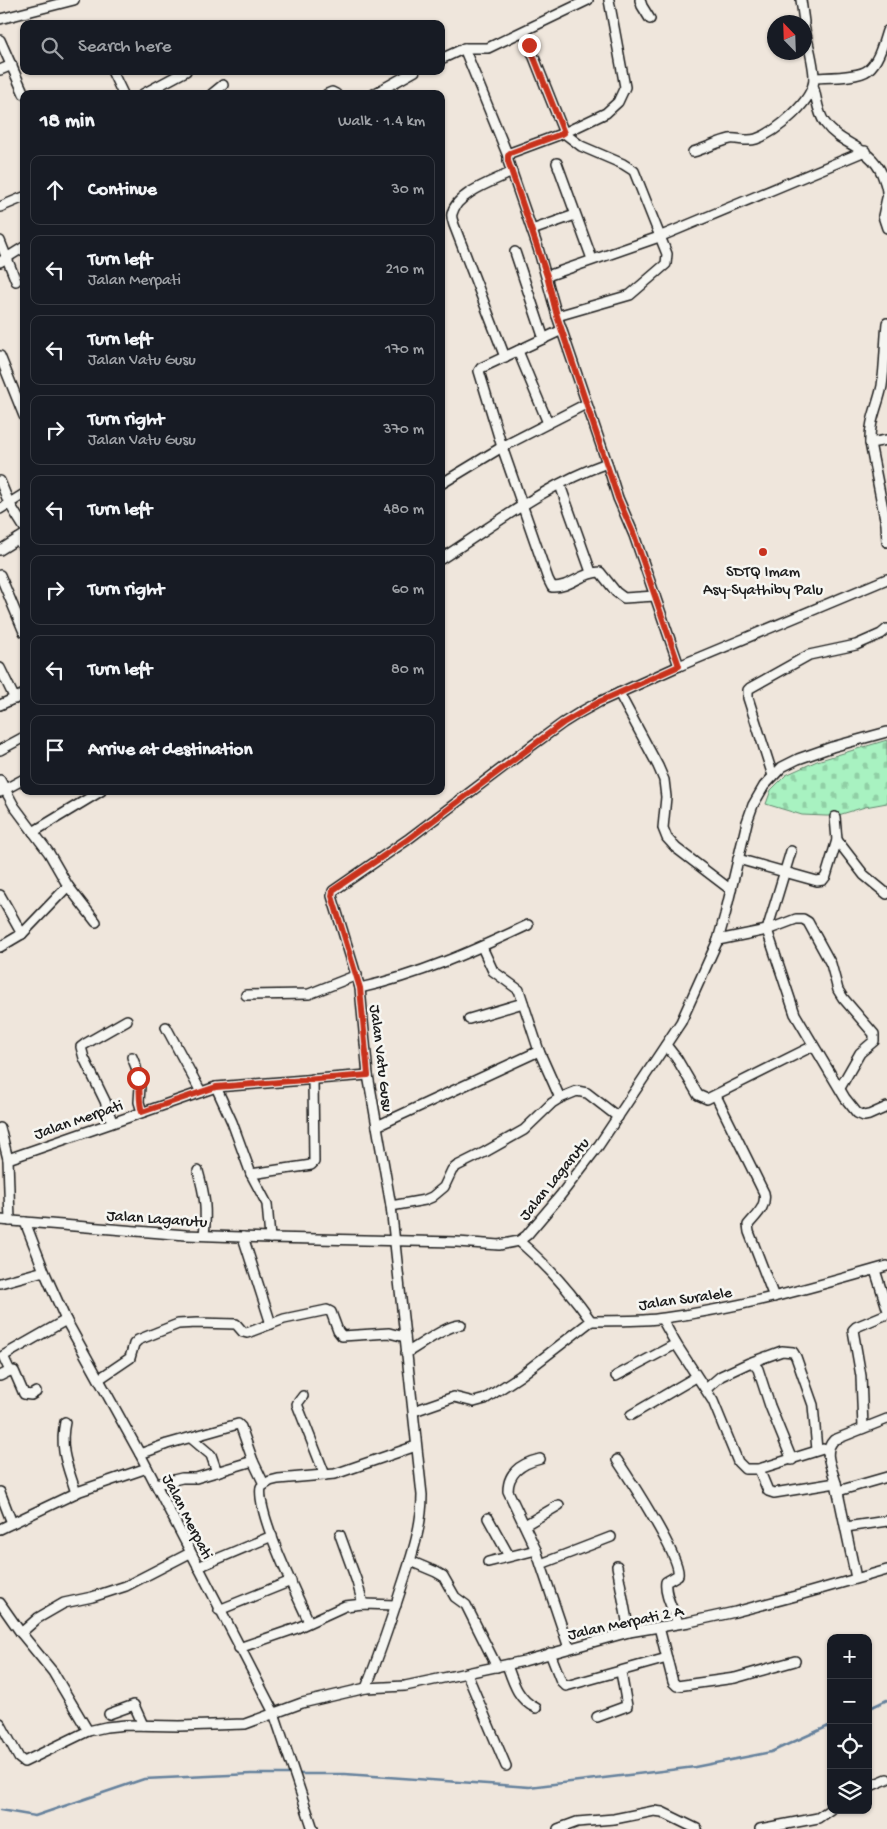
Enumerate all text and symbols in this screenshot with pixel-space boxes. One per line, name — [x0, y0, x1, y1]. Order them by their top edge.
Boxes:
north arrow — [767, 15, 812, 60]
search box — [20, 20, 445, 75]
icon: search — [38, 34, 66, 62]
route end — [518, 34, 541, 57]
text: Search here — [78, 36, 172, 59]
text: 18 min — [40, 110, 94, 135]
text: Walk · 1.4 km — [338, 113, 425, 132]
icon: ahead — [41, 176, 69, 204]
text: Continue — [88, 179, 157, 202]
text: 30 m — [391, 181, 424, 200]
text: Turn left — [88, 249, 152, 272]
icon: left — [41, 256, 69, 284]
text: 210 m — [385, 261, 424, 280]
text: Jalan Merpati — [88, 272, 181, 291]
text: Turn left — [88, 329, 152, 352]
icon: left — [41, 336, 69, 364]
text: 170 m — [385, 341, 424, 360]
text: Jalan Vatu Gusu — [88, 352, 196, 371]
text: Turn right — [88, 409, 164, 432]
icon: right — [41, 416, 69, 444]
text: 370 m — [383, 421, 424, 440]
text: Jalan Vatu Gusu — [88, 432, 196, 451]
icon: left — [41, 496, 69, 524]
text: Turn left — [88, 499, 152, 522]
text: 480 m — [383, 501, 424, 520]
marker: SDTQ Imam Asy-Syathiby Palu — [757, 546, 769, 558]
place label: SDTQ Imam Asy-Syathiby Palu — [703, 564, 823, 601]
icon: right — [41, 576, 69, 604]
text: Turn right — [88, 579, 164, 602]
text: 60 m — [392, 581, 424, 600]
icon: left — [41, 656, 69, 684]
text: Turn left — [88, 659, 152, 682]
text: 80 m — [391, 661, 424, 680]
icon: arrive — [41, 736, 69, 764]
text: Arrive at destination — [88, 739, 252, 762]
street label: Jalan Vatu Gusu — [364, 1004, 396, 1114]
route start — [127, 1067, 150, 1090]
street label: Jalan Merpati — [32, 1097, 126, 1145]
street label: Jalan Lagarutu — [517, 1135, 595, 1225]
street label: Jalan Lagarutu — [106, 1207, 208, 1234]
street label: Jalan Suralele — [638, 1284, 734, 1316]
street label: Jalan Merpati — [156, 1472, 215, 1563]
street label: Jalan Merpati 2 A — [566, 1603, 687, 1646]
map controls — [827, 1634, 872, 1814]
button: + — [827, 1634, 872, 1679]
button: − — [827, 1679, 872, 1724]
button: locate — [827, 1724, 872, 1769]
button: layers — [827, 1769, 872, 1814]

